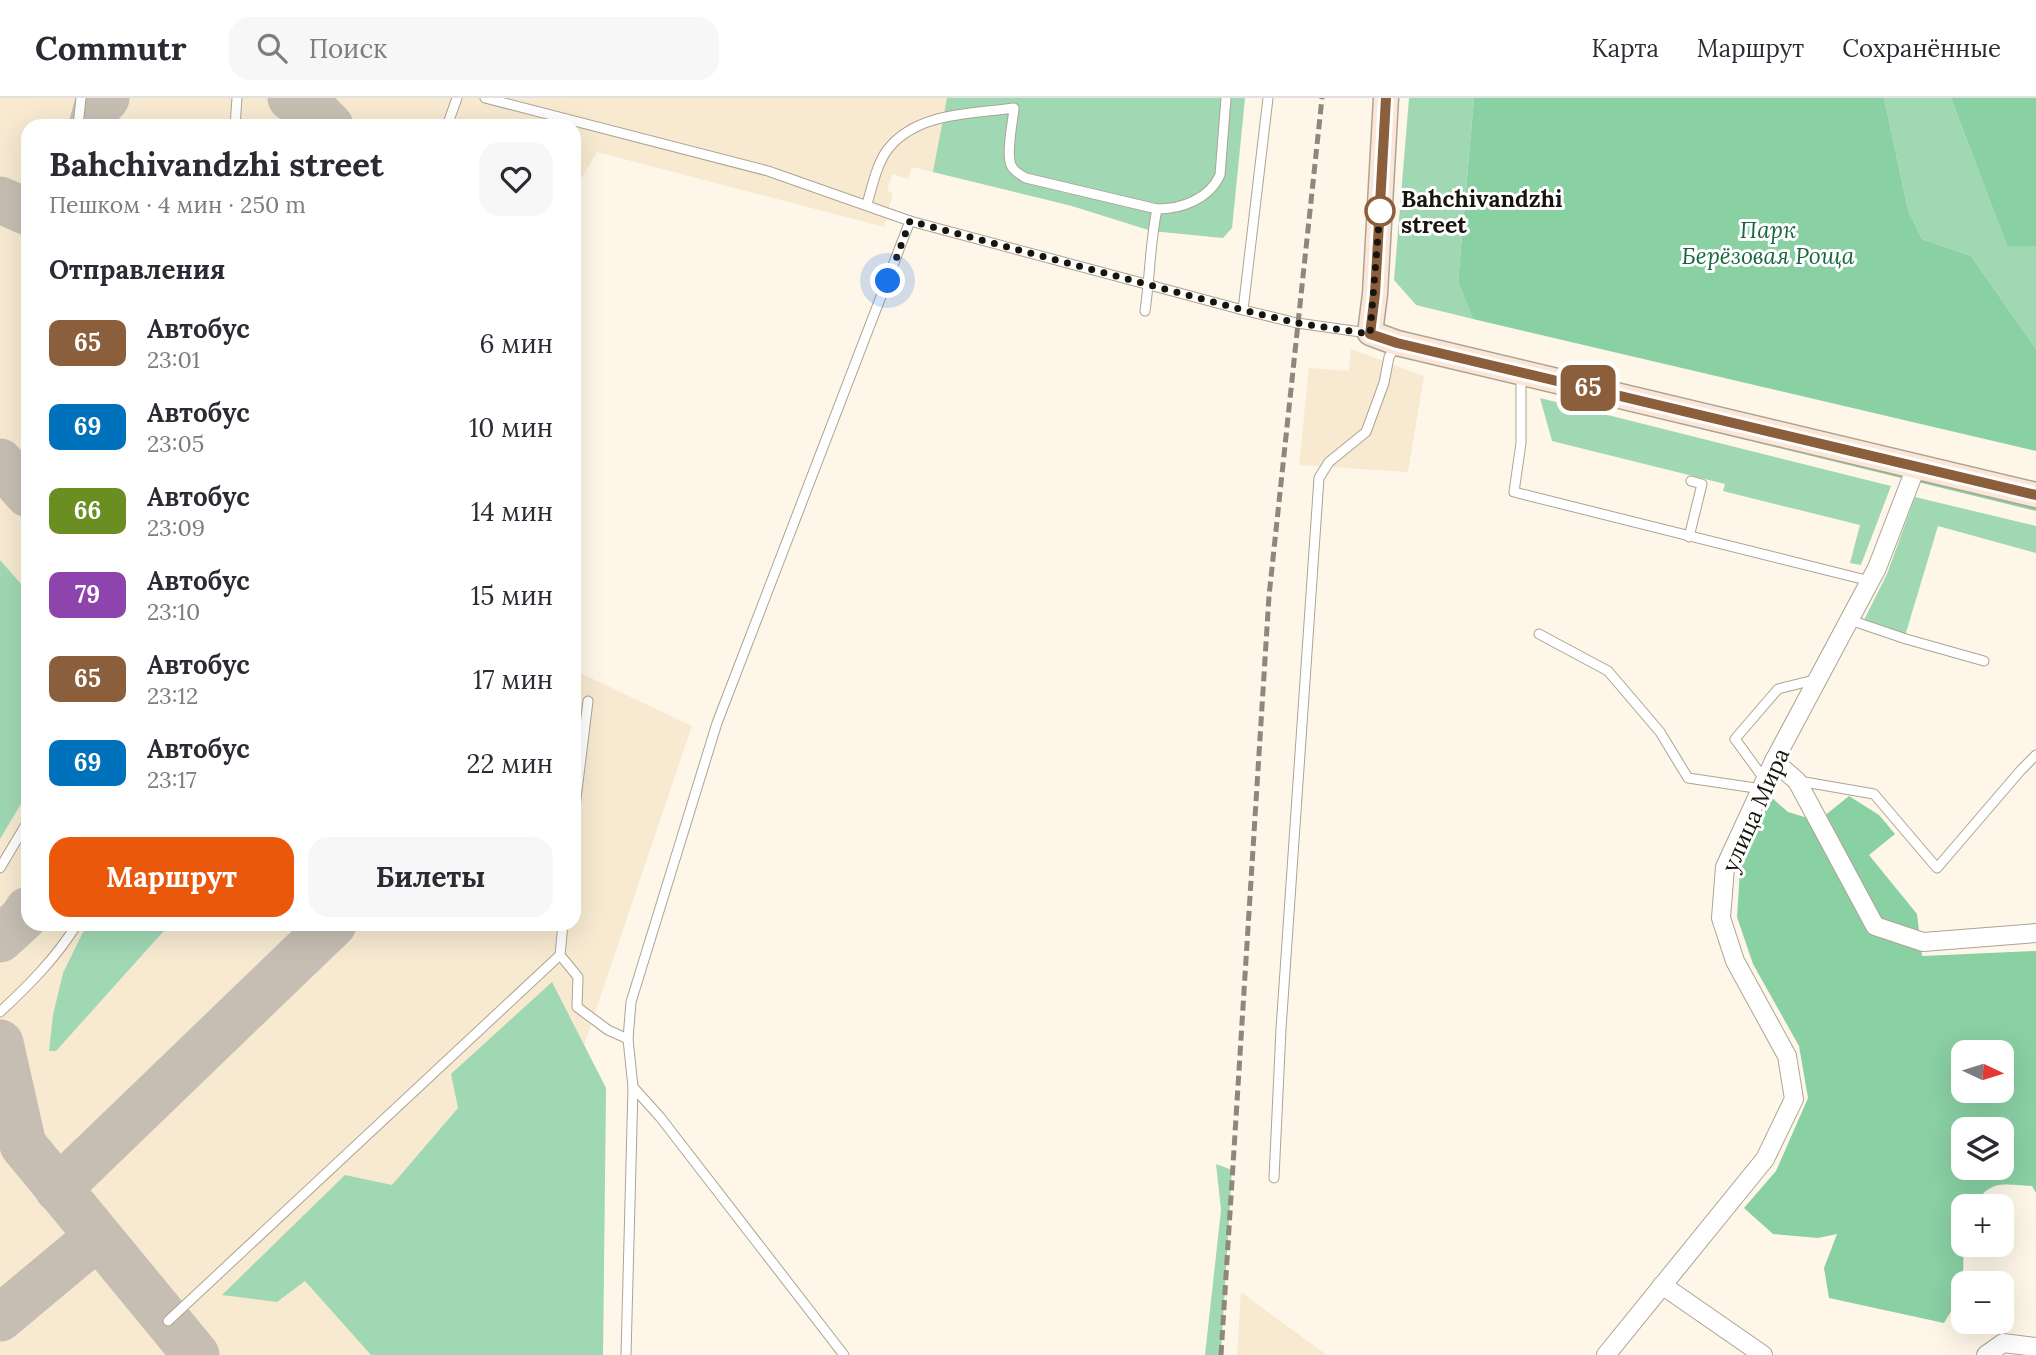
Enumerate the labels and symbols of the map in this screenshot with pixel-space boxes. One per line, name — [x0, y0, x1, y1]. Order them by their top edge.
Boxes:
place label: Bahchivandzhi street — [1401, 184, 1562, 239]
marker: Bahchivandzhi street — [1365, 196, 1395, 226]
park label: Парк Берёзовая Роща — [1682, 215, 1855, 270]
your location — [870, 263, 905, 298]
line badge: 65 — [1556, 365, 1620, 411]
street label: улица Мира — [1715, 743, 1795, 877]
north arrow — [1951, 1040, 2014, 1102]

